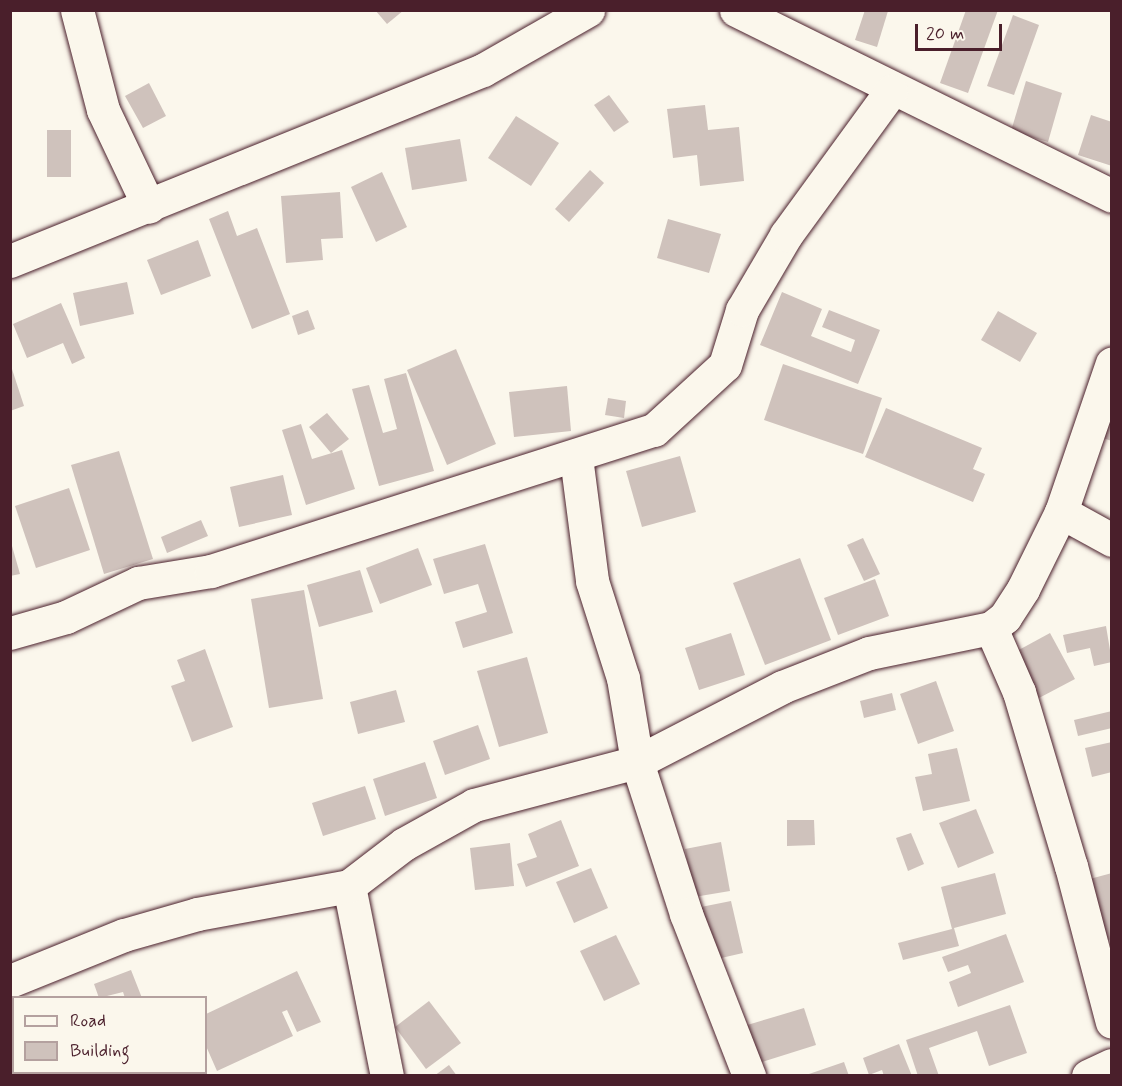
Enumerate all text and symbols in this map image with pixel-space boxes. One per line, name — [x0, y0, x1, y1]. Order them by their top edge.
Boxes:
scale bar — [918, 12, 1005, 50]
text: 20 m — [926, 22, 964, 46]
legend — [12, 996, 207, 1074]
text: Road — [70, 1009, 106, 1033]
text: Building — [70, 1039, 130, 1063]

